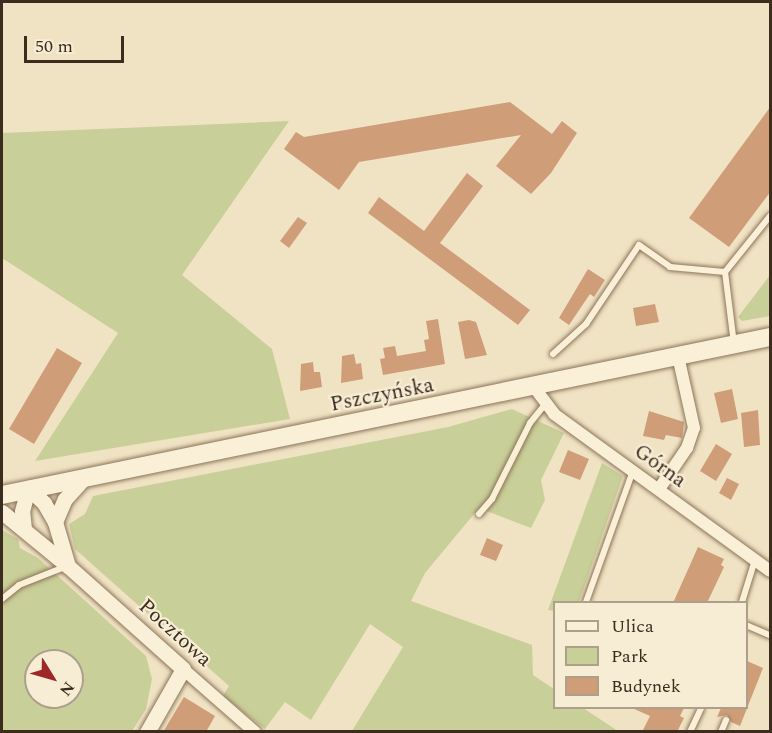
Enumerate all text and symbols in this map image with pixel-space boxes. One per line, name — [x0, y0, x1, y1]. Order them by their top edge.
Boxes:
scale bar — [27, 24, 128, 62]
text: 50 m — [35, 33, 73, 60]
street label: Pszczyńska — [328, 373, 436, 417]
street label: Górna — [629, 439, 691, 493]
street label: Pocztowa — [133, 594, 217, 672]
legend — [553, 601, 748, 709]
text: Ulica — [611, 613, 654, 640]
text: Park — [611, 643, 648, 670]
north arrow — [24, 649, 84, 709]
text: Budynek — [611, 673, 681, 700]
text: N — [53, 676, 80, 701]

